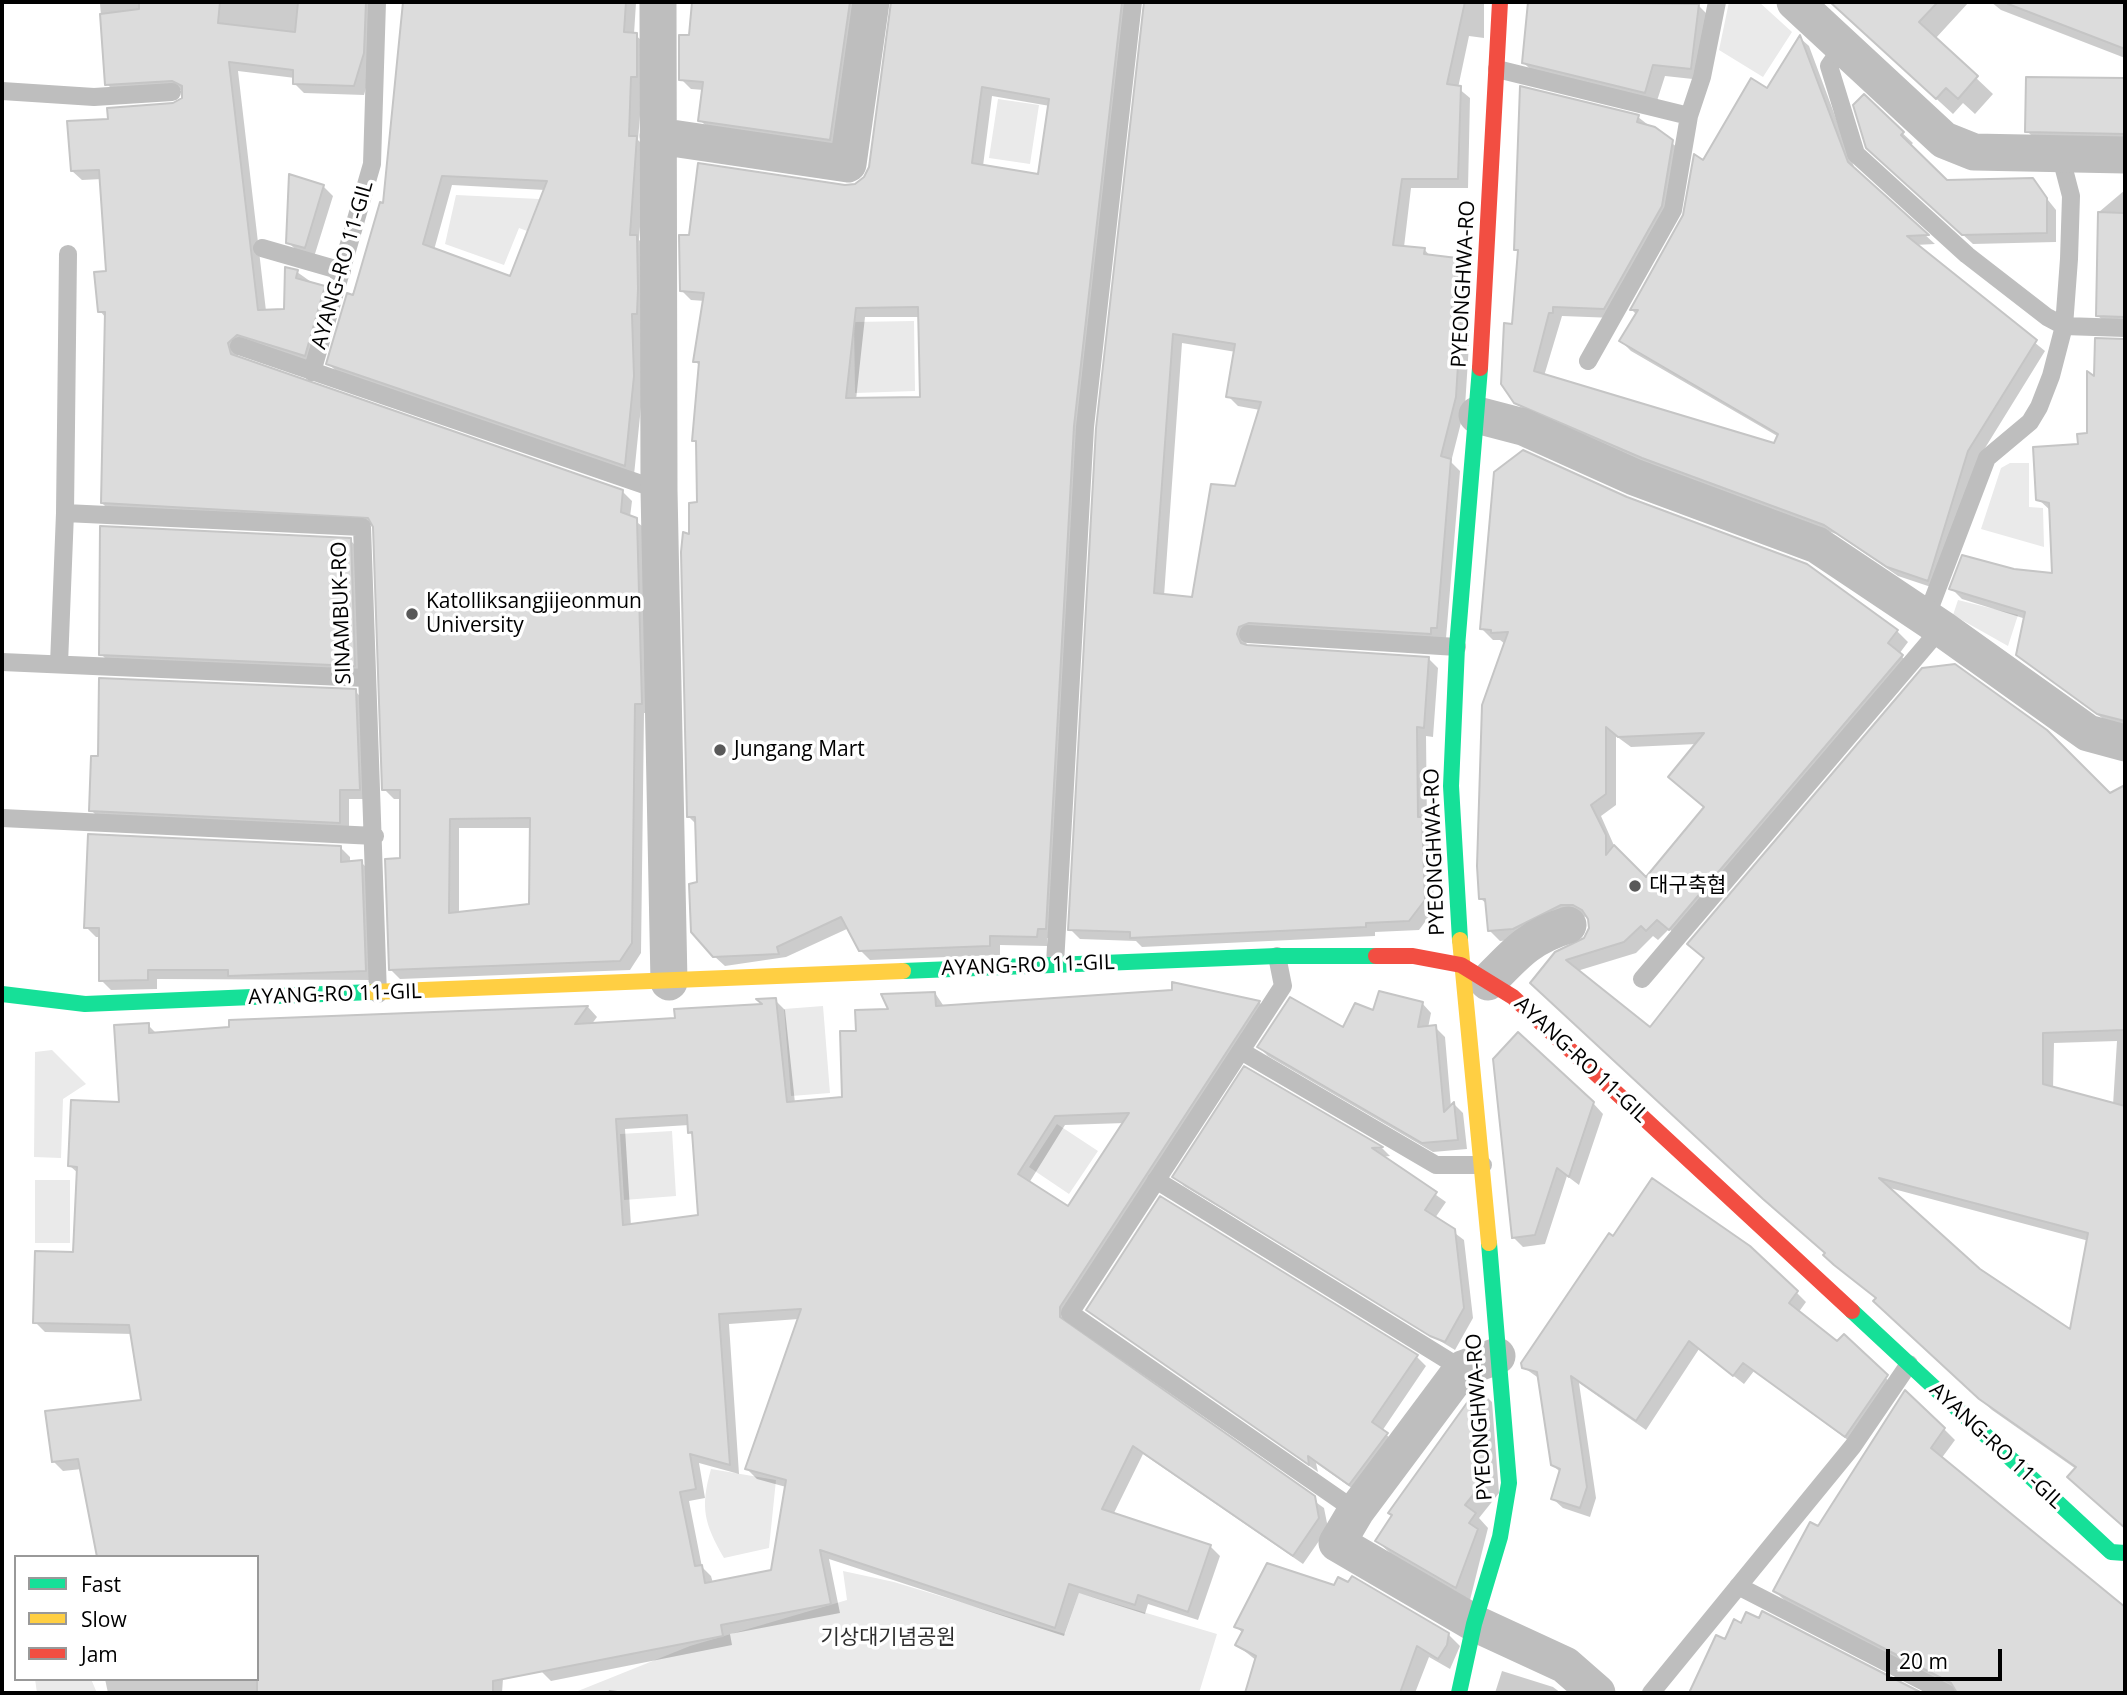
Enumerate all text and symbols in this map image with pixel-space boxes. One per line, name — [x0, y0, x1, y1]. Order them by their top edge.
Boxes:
street label: AYANG-RO 11-GIL — [307, 178, 379, 352]
street label: PYEONGHWA-RO — [1447, 200, 1481, 368]
street label: SINAMBUK-RO — [327, 541, 357, 685]
place label: Katolliksangjijeonmun University — [426, 589, 642, 639]
marker: Katolliksangjijeonmun University — [404, 606, 420, 622]
place label: Jungang Mart — [734, 737, 865, 763]
marker: Jungang Mart — [712, 742, 728, 758]
street label: PYEONGHWA-RO — [1419, 768, 1451, 936]
place label: 대구축협 — [1649, 873, 1726, 899]
marker: 대구축협 — [1627, 878, 1643, 894]
street label: AYANG-RO 11-GIL — [941, 950, 1115, 982]
street label: AYANG-RO 11-GIL — [248, 979, 422, 1011]
street label: AYANG-RO 11-GIL — [1509, 992, 1653, 1128]
street label: PYEONGHWA-RO — [1462, 1332, 1498, 1502]
street label: AYANG-RO 11-GIL — [1924, 1378, 2068, 1514]
legend — [14, 1555, 259, 1681]
text: Fast — [81, 1570, 121, 1598]
text: Slow — [81, 1605, 127, 1633]
park label: 기상대기념공원 — [820, 1625, 956, 1651]
scale bar — [1889, 1636, 2004, 1680]
text: Jam — [81, 1640, 118, 1668]
text: 20 m — [1899, 1647, 1948, 1675]

